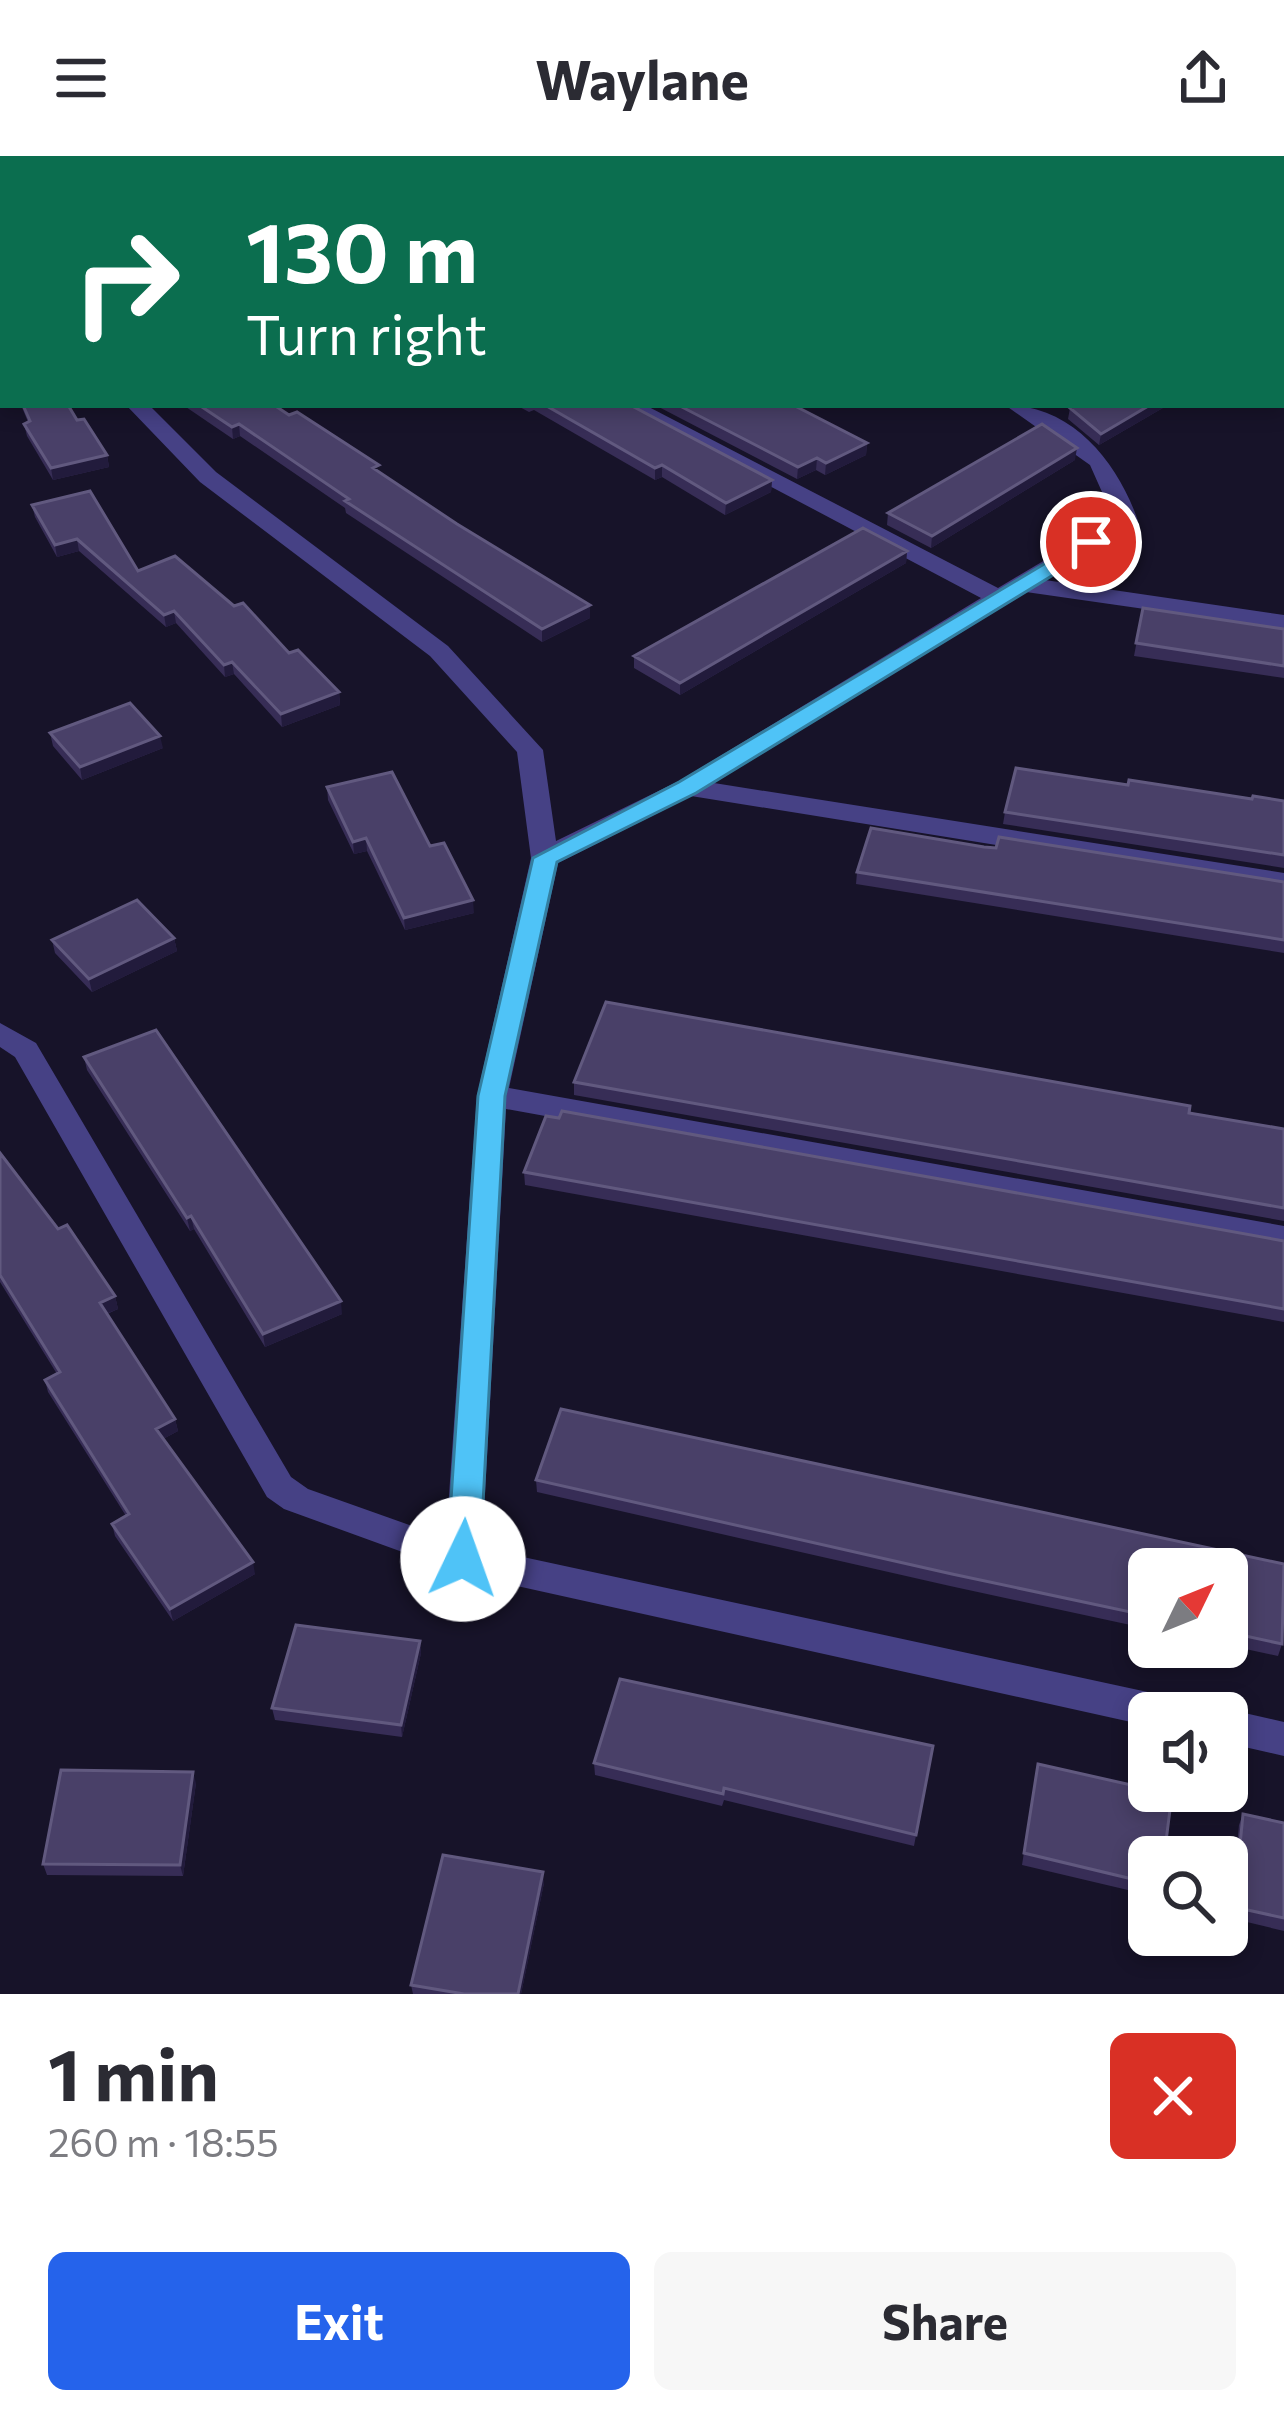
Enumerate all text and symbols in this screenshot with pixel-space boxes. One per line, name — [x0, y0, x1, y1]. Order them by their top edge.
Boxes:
icon: menu — [48, 45, 114, 111]
text: Waylane — [535, 45, 749, 111]
icon: share — [1170, 45, 1236, 111]
text: 130 m — [246, 198, 478, 300]
icon: right — [48, 204, 204, 360]
text: Turn right — [246, 300, 487, 366]
pin — [1040, 491, 1142, 593]
icon: arrive — [1058, 509, 1124, 575]
position arrow — [400, 1496, 526, 1622]
north arrow — [1128, 1548, 1248, 1668]
map controls — [1128, 1548, 1248, 1956]
button: sound — [1128, 1692, 1248, 1812]
button: search — [1128, 1836, 1248, 1956]
text: 1 min — [48, 2028, 219, 2116]
button: close — [1110, 2033, 1236, 2159]
text: 260 m · 18:55 — [48, 2117, 279, 2165]
button: Exit — [48, 2252, 630, 2390]
button: Share — [654, 2252, 1236, 2390]

